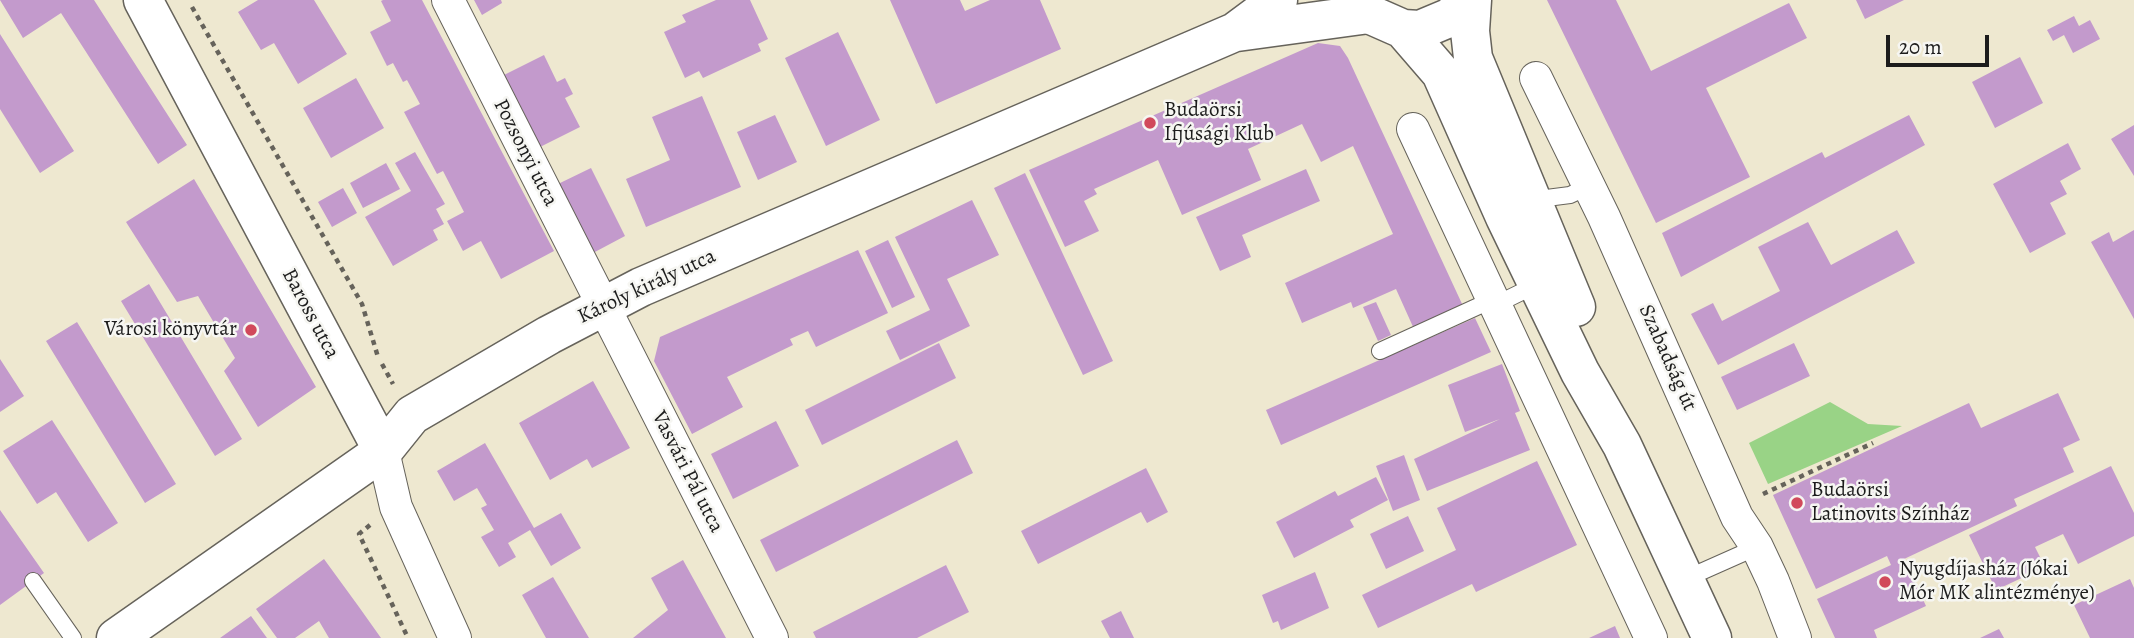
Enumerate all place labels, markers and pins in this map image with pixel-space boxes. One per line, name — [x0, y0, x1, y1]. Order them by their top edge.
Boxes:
place label: Budaörsi Ifjúsági Klub — [1164, 98, 1274, 148]
marker: Budaörsi Ifjúsági Klub — [1142, 115, 1158, 131]
place label: Városi könyvtár — [104, 317, 237, 343]
marker: Városi könyvtár — [243, 322, 259, 338]
place label: Budaörsi Latinovits Színház — [1811, 478, 1970, 528]
marker: Budaörsi Latinovits Színház — [1789, 495, 1805, 511]
place label: Nyugdíjasház (Jókai Mór MK alintézménye) — [1899, 557, 2095, 607]
marker: Nyugdíjasház (Jókai Mór MK alintézménye) — [1877, 574, 1893, 590]

